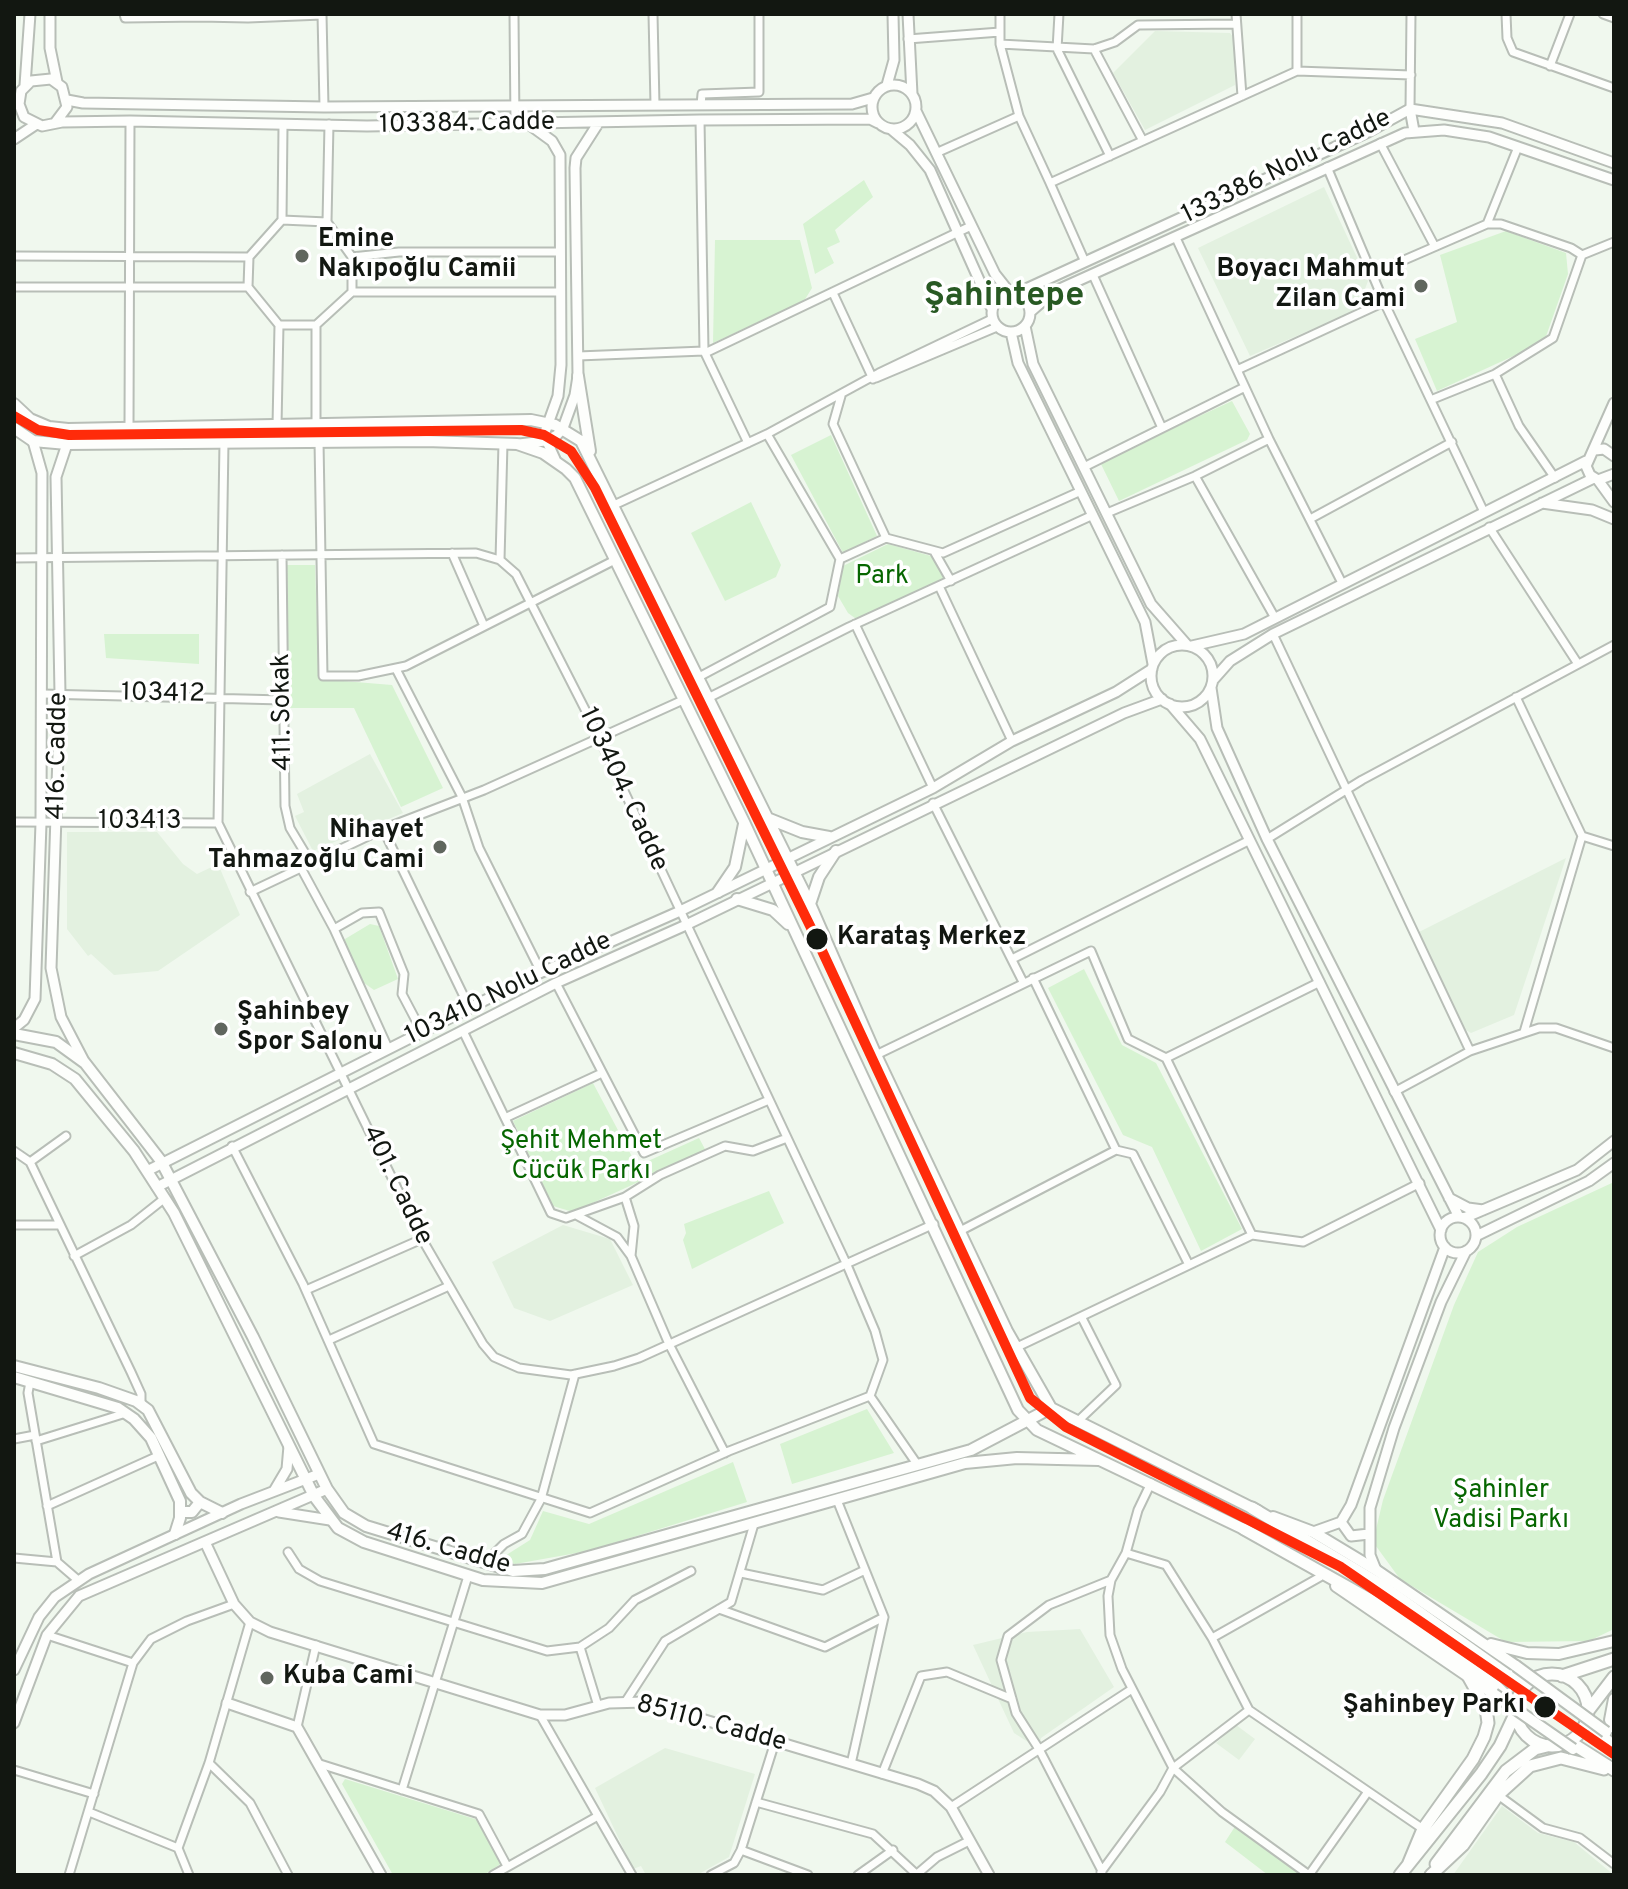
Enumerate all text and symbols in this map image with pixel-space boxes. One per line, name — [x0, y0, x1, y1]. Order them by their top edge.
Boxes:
street label: 133386 Nolu Cadde — [1177, 104, 1397, 232]
street label: 103384. Cadde — [379, 108, 555, 142]
place label: Emine Nakıpoğlu Camii — [318, 225, 516, 286]
marker: Emine Nakıpoğlu Camii — [293, 247, 311, 265]
place label: Boyacı Mahmut Zilan Cami — [1216, 255, 1405, 316]
marker: Boyacı Mahmut Zilan Cami — [1412, 277, 1430, 295]
district label: Şahintepe — [924, 278, 1084, 318]
park label: Park — [855, 562, 909, 594]
street label: 411. Sokak — [267, 653, 301, 771]
street label: 103412 — [121, 679, 205, 711]
street label: 416. Cadde — [42, 692, 76, 820]
street label: 103404. Cadde — [570, 703, 674, 877]
street label: 103413 — [98, 807, 182, 839]
place label: Nihayet Tahmazoğlu Cami — [208, 816, 424, 878]
marker: Nihayet Tahmazoğlu Cami — [431, 838, 449, 856]
place label: Karataş Merkez — [837, 923, 1026, 955]
marker: Karataş Merkez — [804, 926, 830, 952]
street label: 103410 Nolu Cadde — [401, 927, 617, 1053]
place label: Şahinbey Spor Salonu — [237, 998, 383, 1060]
marker: Şahinbey Spor Salonu — [212, 1020, 230, 1038]
street label: 401. Cadde — [354, 1121, 438, 1251]
park label: Şehit Mehmet Cücük Parkı — [500, 1127, 662, 1188]
park label: Şahinler Vadisi Parkı — [1433, 1476, 1569, 1538]
street label: 416. Cadde — [382, 1517, 514, 1583]
place label: Kuba Cami — [283, 1662, 414, 1694]
marker: Kuba Cami — [258, 1669, 276, 1687]
street label: 85110. Cadde — [632, 1690, 790, 1760]
place label: Şahinbey Parkı — [1343, 1691, 1525, 1723]
marker: Şahinbey Parkı — [1532, 1694, 1558, 1720]

